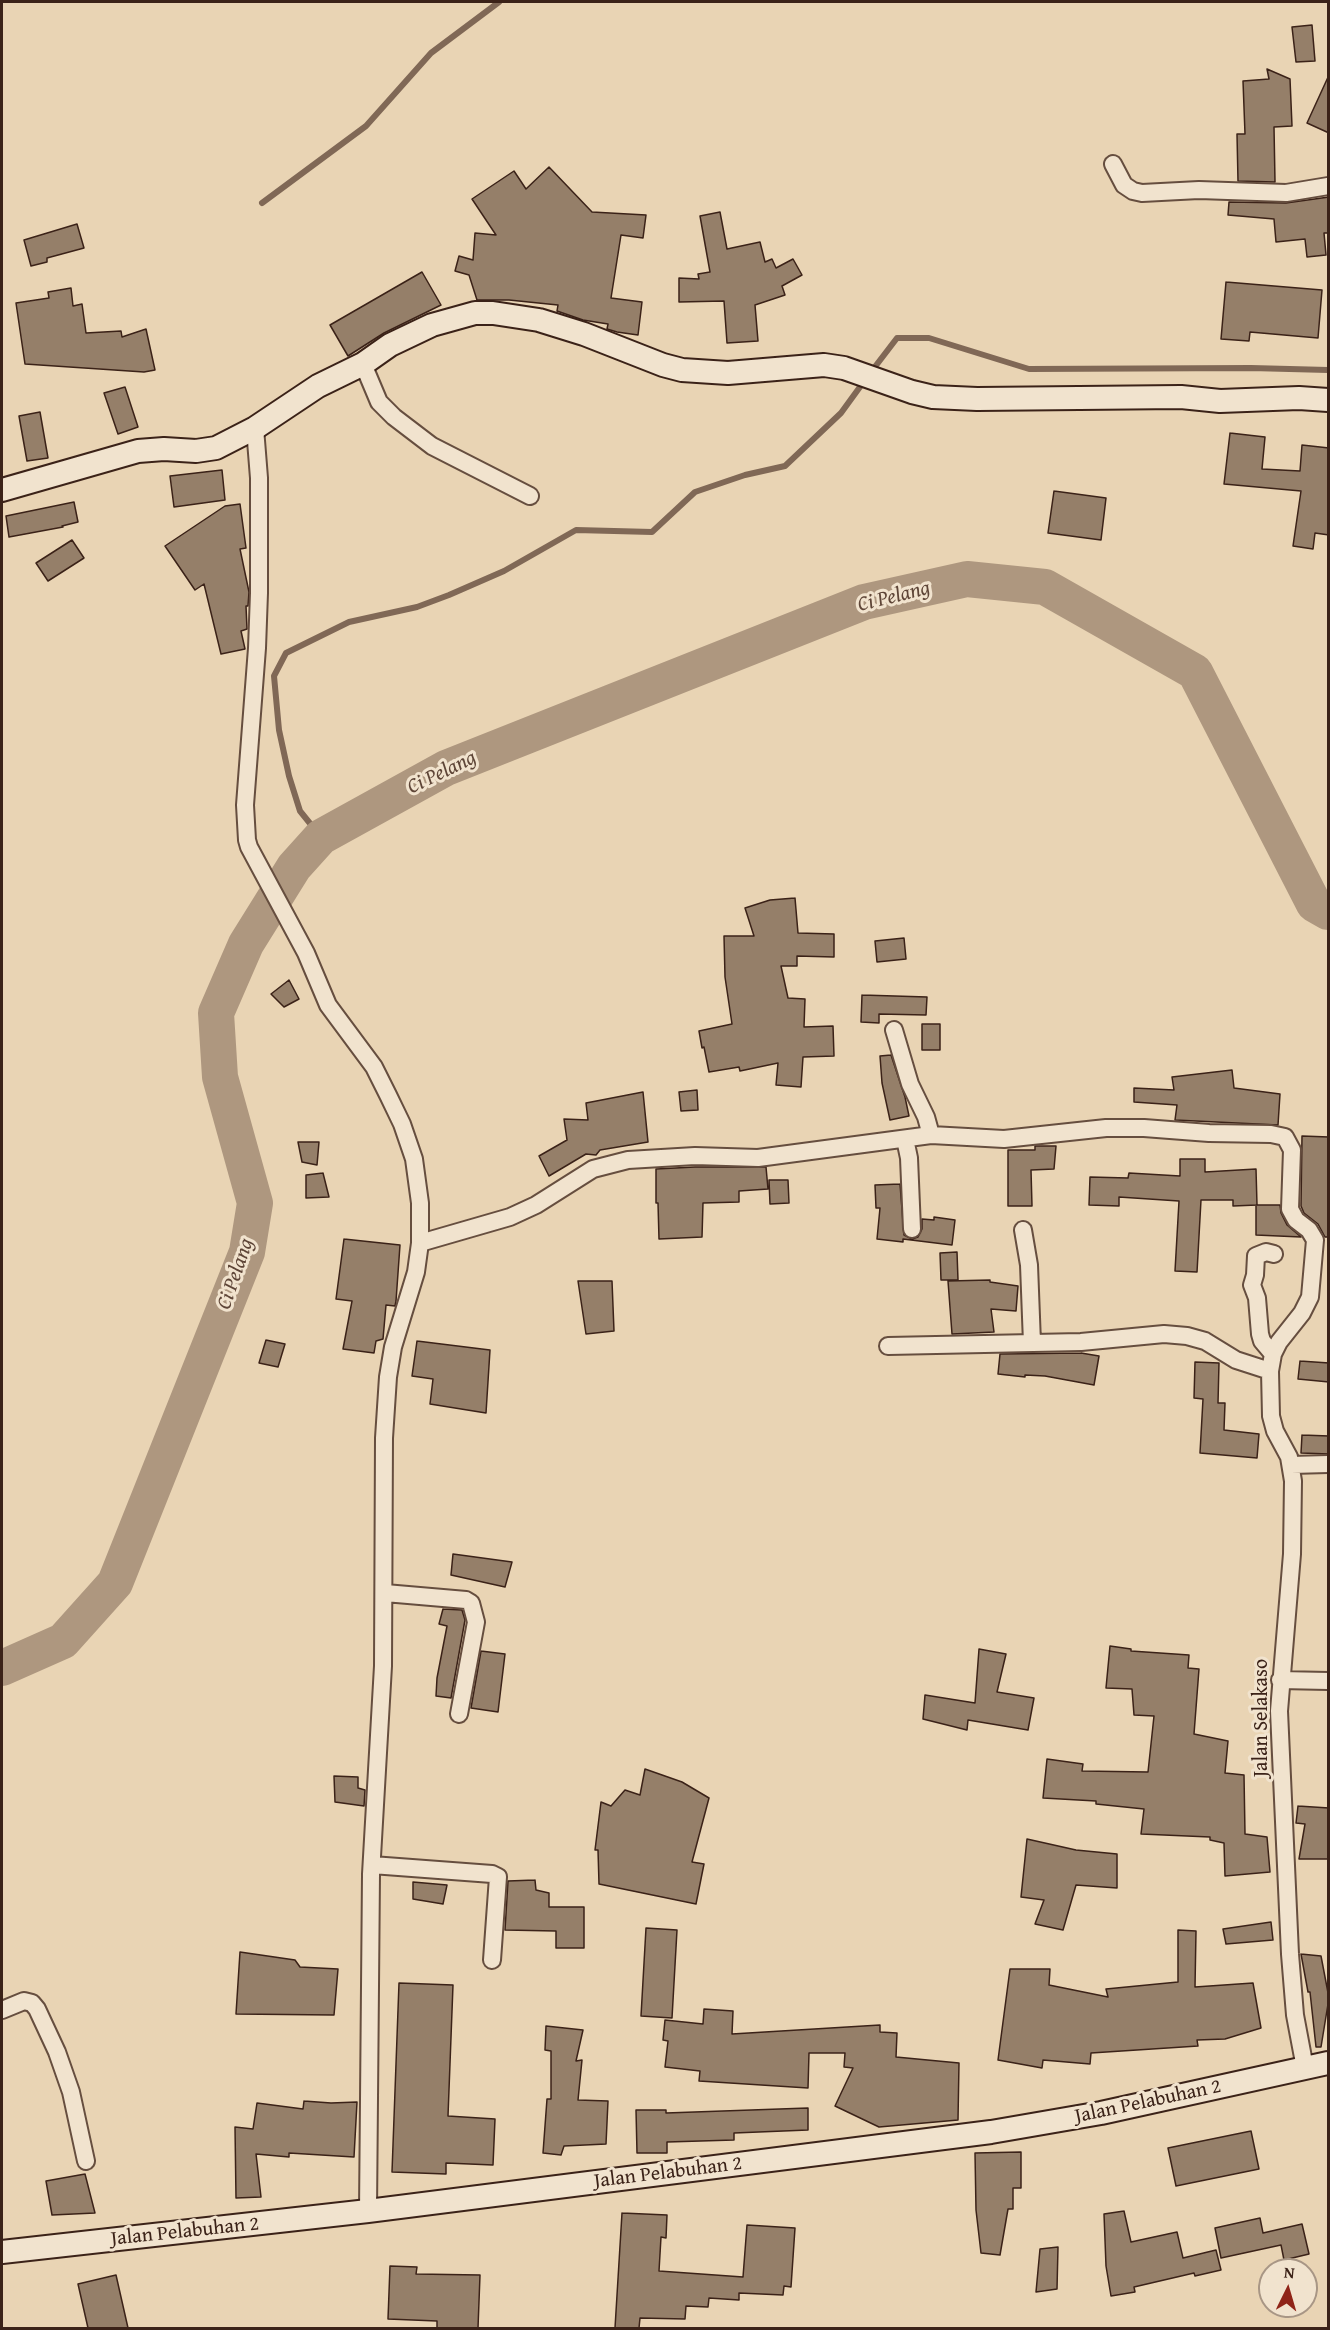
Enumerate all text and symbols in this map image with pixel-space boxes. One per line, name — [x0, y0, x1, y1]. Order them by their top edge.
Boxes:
water label: Ci Pelang — [855, 576, 933, 618]
water label: Ci Pelang — [403, 746, 481, 800]
water label: Ci Pelang — [212, 1235, 260, 1313]
street label: Jalan Selakaso — [1250, 1659, 1274, 1777]
street label: Jalan Pelabuhan 2 — [1073, 2075, 1223, 2129]
street label: Jalan Pelabuhan 2 — [593, 2152, 743, 2194]
street label: Jalan Pelabuhan 2 — [110, 2212, 260, 2252]
north arrow — [1258, 2258, 1318, 2318]
text: N — [1283, 2260, 1296, 2284]

